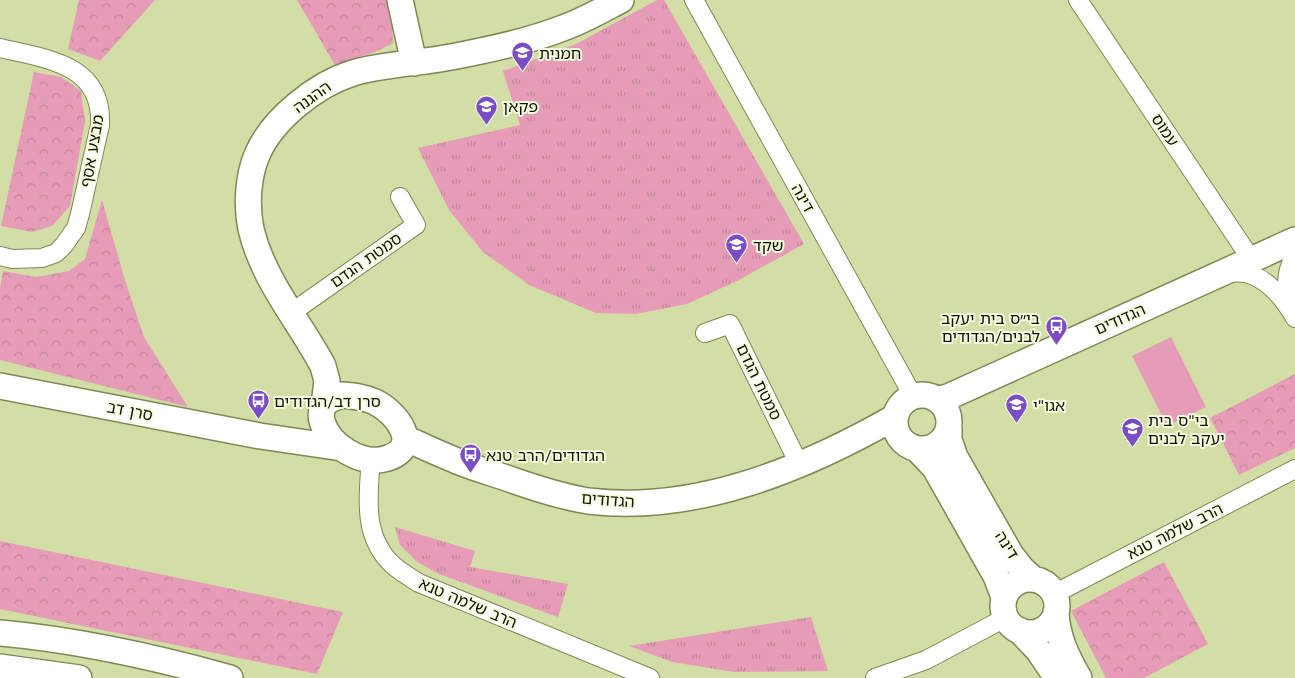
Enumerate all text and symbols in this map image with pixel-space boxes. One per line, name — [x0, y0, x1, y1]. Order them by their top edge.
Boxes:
school or university icon: חמנית — [511, 41, 535, 72]
place label: חמנית — [539, 44, 581, 63]
street label: ההגנה — [289, 77, 335, 117]
school or university icon: פקאן — [475, 94, 499, 125]
place label: פקאן — [503, 97, 538, 116]
street label: עמוס — [1147, 110, 1183, 150]
street label: מבצע אסף — [76, 113, 108, 189]
street label: דינה — [788, 180, 819, 216]
street label: סמטת הגדם — [327, 229, 405, 291]
school or university icon: שקד — [725, 233, 749, 264]
place label: שקד — [753, 236, 783, 255]
street label: הגדודים — [1092, 299, 1148, 339]
place label: בי״ס בית יעקב לבנים/הגדודים — [941, 309, 1040, 346]
bus stop icon: בי״ס בית יעקב לבנים/הגדודים — [1044, 315, 1068, 346]
street label: סמטת הגדם — [732, 341, 786, 423]
bus stop icon: סרן דב/הגדודים — [246, 389, 270, 420]
place label: סרן דב/הגדודים — [274, 392, 381, 411]
school or university icon: אגו"י — [1005, 393, 1029, 424]
place label: אגו"י — [1033, 396, 1065, 415]
street label: סרן דב — [105, 397, 155, 425]
place label: בי"ס בית יעקב לבנים — [1148, 411, 1225, 448]
school or university icon: בי"ס בית יעקב לבנים — [1120, 417, 1144, 448]
bus stop icon: הגדודים/הרב טנא — [458, 443, 482, 474]
place label: הגדודים/הרב טנא — [486, 446, 605, 465]
street label: הגדודים — [581, 489, 635, 511]
street label: הרב שלמה טנא — [1124, 499, 1226, 563]
street label: דינה — [991, 527, 1023, 563]
street label: הרב שלמה טנא — [416, 574, 520, 632]

